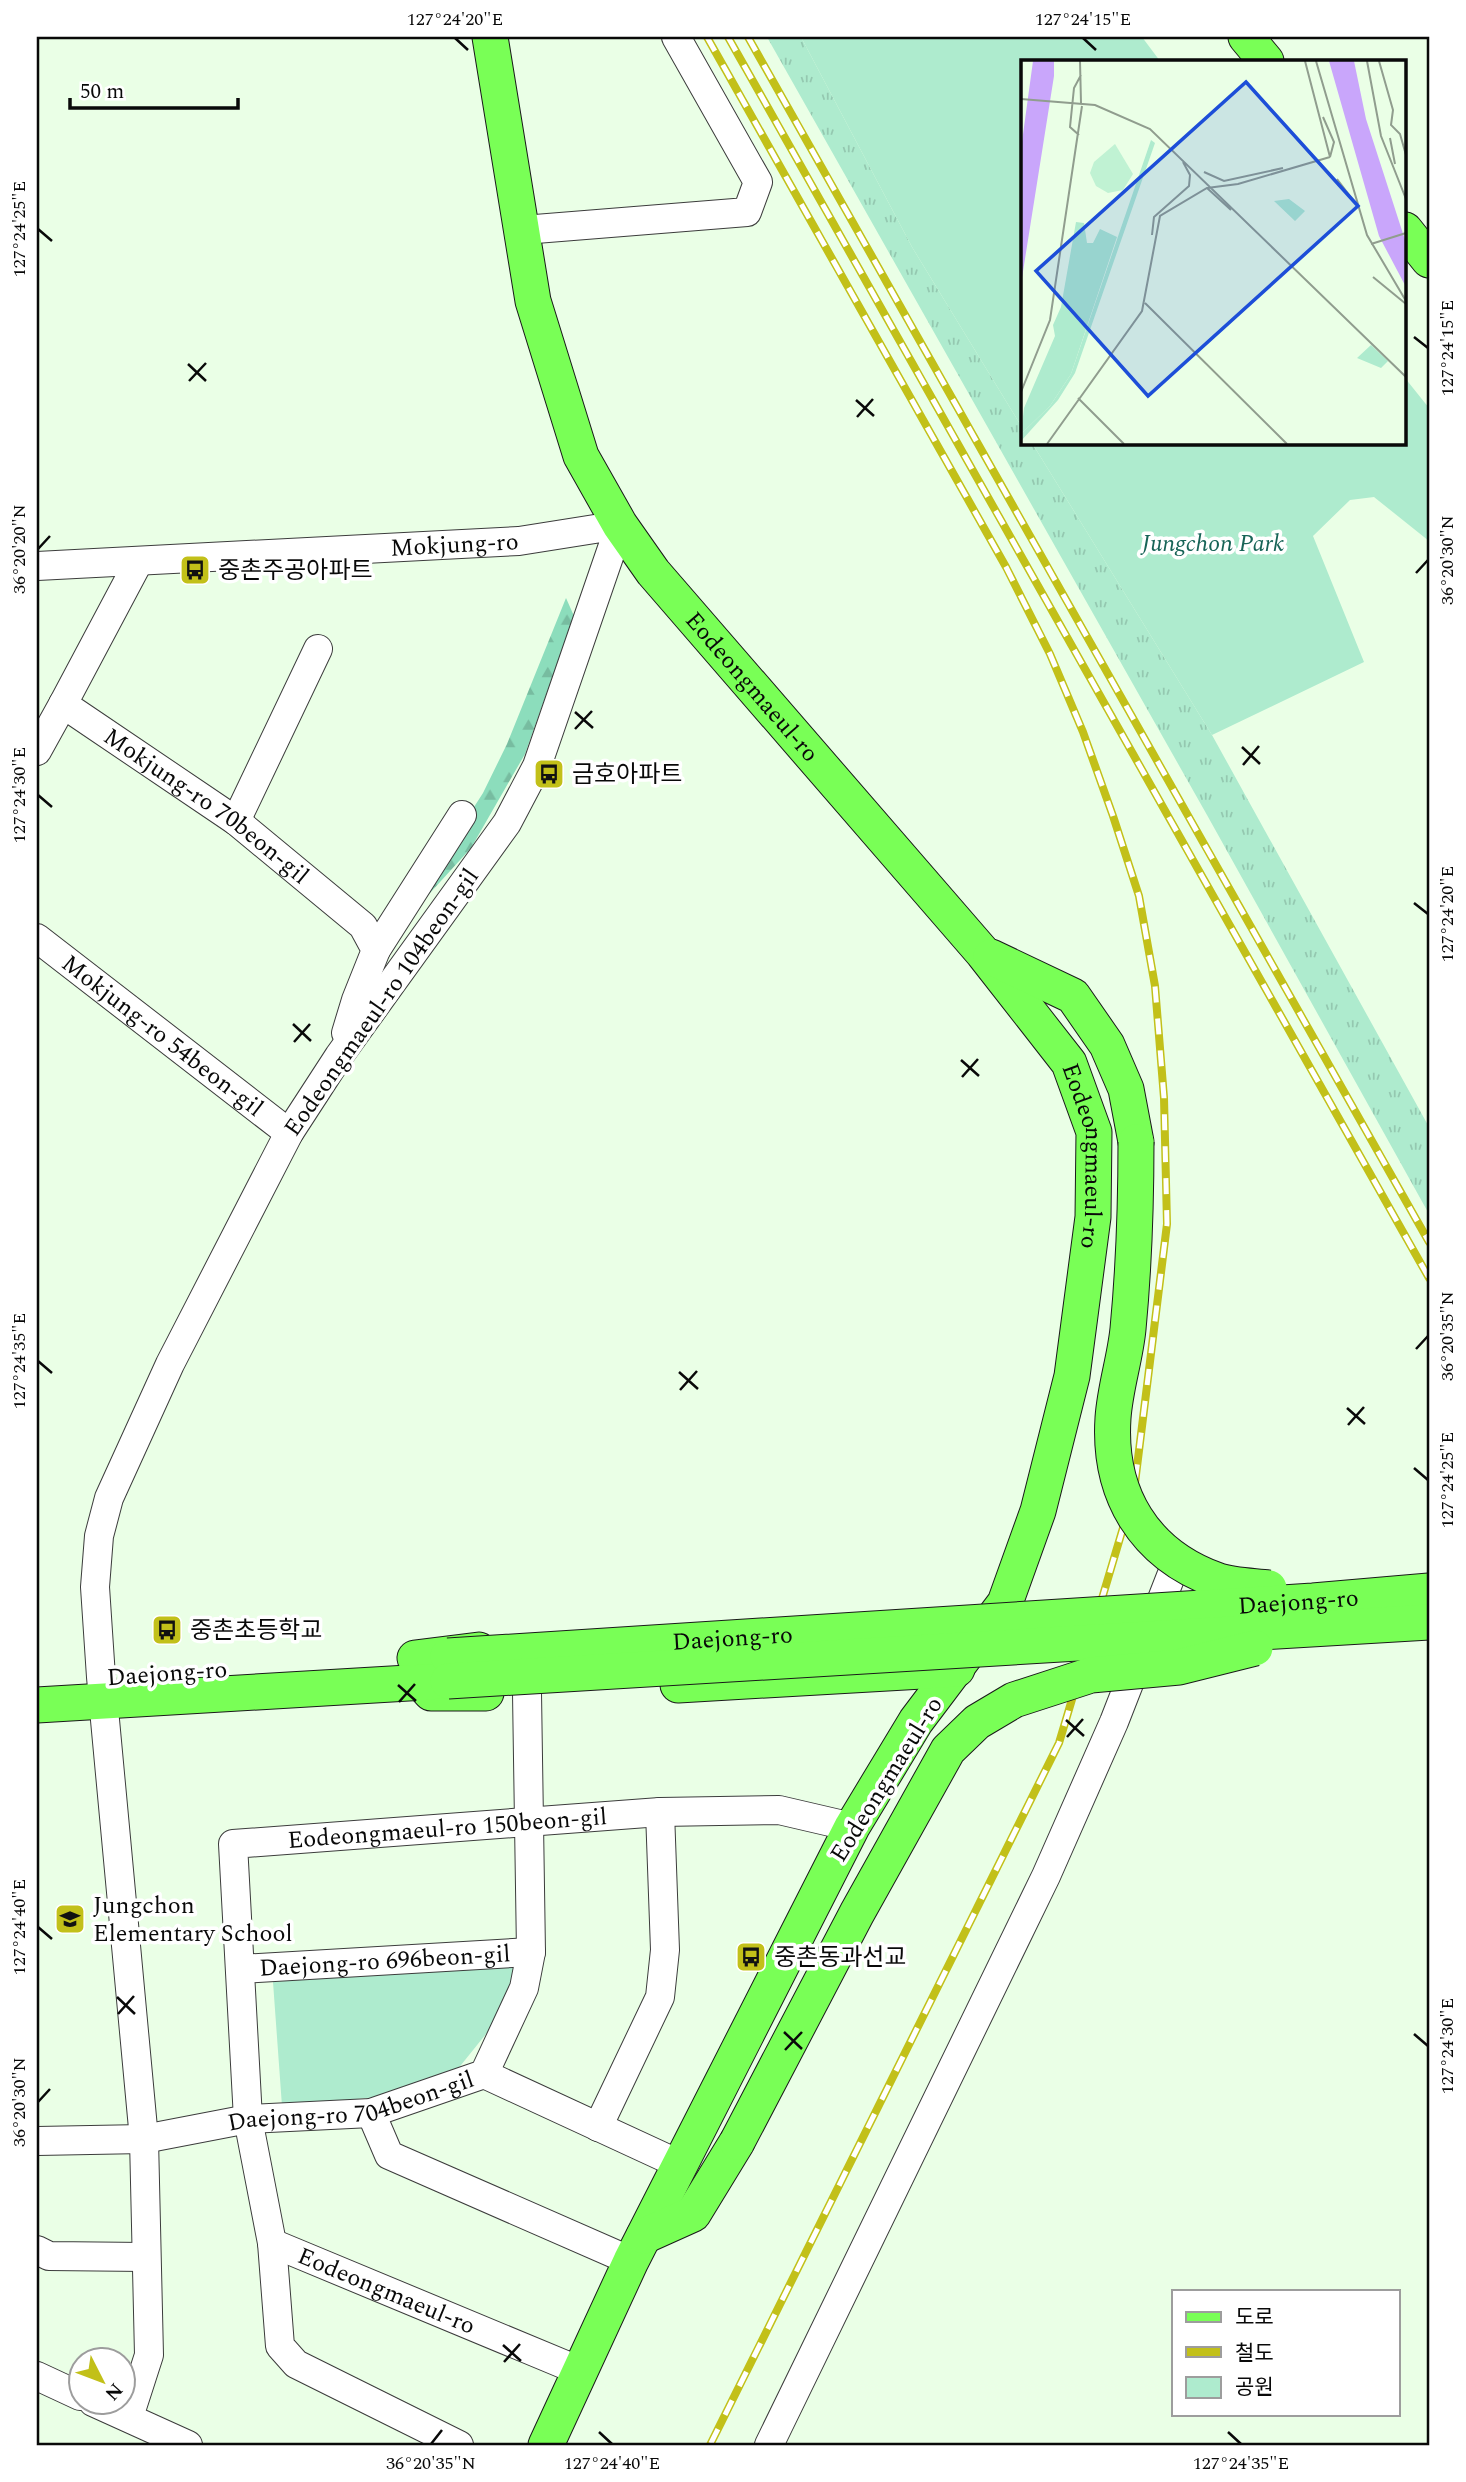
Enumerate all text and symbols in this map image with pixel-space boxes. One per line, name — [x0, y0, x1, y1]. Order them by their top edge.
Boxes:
text: 127°24'20"E — [407, 6, 503, 33]
text: 127°24'15"E — [1035, 6, 1131, 33]
inset map — [1021, 60, 1406, 444]
scale bar — [70, 66, 238, 110]
text: 50 m — [80, 76, 124, 108]
text: 127°24'25"E — [6, 181, 33, 277]
text: 127°24'15"E — [1434, 300, 1461, 396]
text: 36°20'20"N — [6, 504, 33, 594]
text: 36°20'30"N — [1434, 515, 1461, 605]
street label: Mokjung-ro — [390, 524, 519, 567]
park label: Jungchon Park — [1140, 526, 1284, 562]
bus stop icon: 중촌주공아파트 — [178, 553, 212, 587]
place label: 중촌주공아파트 — [218, 553, 373, 589]
street label: Eodeongmaeul-ro — [676, 604, 827, 771]
street label: Mokjung-ro 70beon-gil — [96, 719, 317, 893]
text: 127°24'30"E — [6, 747, 33, 843]
bus stop icon: 금호아파트 — [532, 757, 566, 791]
place label: 금호아파트 — [572, 757, 682, 793]
street label: Eodeongmaeul-ro 104beon-gil — [275, 861, 488, 1144]
text: 127°24'20"E — [1434, 866, 1461, 962]
street label: Mokjung-ro 54beon-gil — [53, 946, 271, 1126]
street label: Eodeongmaeul-ro — [1052, 1058, 1111, 1251]
text: 36°20'35"N — [1434, 1291, 1461, 1381]
text: 127°24'35"E — [6, 1313, 33, 1409]
text: 127°24'25"E — [1434, 1432, 1461, 1528]
street label: Daejong-ro — [1237, 1580, 1360, 1625]
bus stop icon: 중촌초등학교 — [150, 1613, 184, 1647]
place label: 중촌초등학교 — [190, 1613, 322, 1649]
street label: Daejong-ro — [671, 1617, 794, 1661]
street label: Daejong-ro — [106, 1652, 229, 1696]
street label: Eodeongmaeul-ro — [821, 1690, 952, 1869]
street label: Eodeongmaeul-ro 150beon-gil — [286, 1799, 608, 1859]
text: 127°24'40"E — [6, 1879, 33, 1975]
place label: Jungchon Elementary School — [93, 1888, 293, 1952]
school or university icon: Jungchon Elementary School — [53, 1902, 87, 1936]
street label: Daejong-ro 696beon-gil — [258, 1936, 511, 1987]
bus stop icon: 중촌동과선교 — [734, 1940, 768, 1974]
place label: 중촌동과선교 — [774, 1940, 906, 1976]
text: 127°24'30"E — [1434, 1998, 1461, 2094]
text: 36°20'30"N — [6, 2057, 33, 2147]
street label: Daejong-ro 704beon-gil — [224, 2062, 479, 2142]
street label: Eodeongmaeul-ro — [292, 2239, 480, 2344]
legend — [1172, 2290, 1400, 2416]
text: 도로 — [1235, 2302, 1274, 2334]
text: 철도 — [1235, 2338, 1274, 2370]
north arrow — [66, 2346, 136, 2416]
text: 공원 — [1235, 2372, 1274, 2404]
text: N — [98, 2376, 129, 2407]
text: 36°20'35"N — [386, 2450, 476, 2477]
text: 127°24'40"E — [564, 2450, 660, 2477]
text: 127°24'35"E — [1193, 2450, 1289, 2477]

